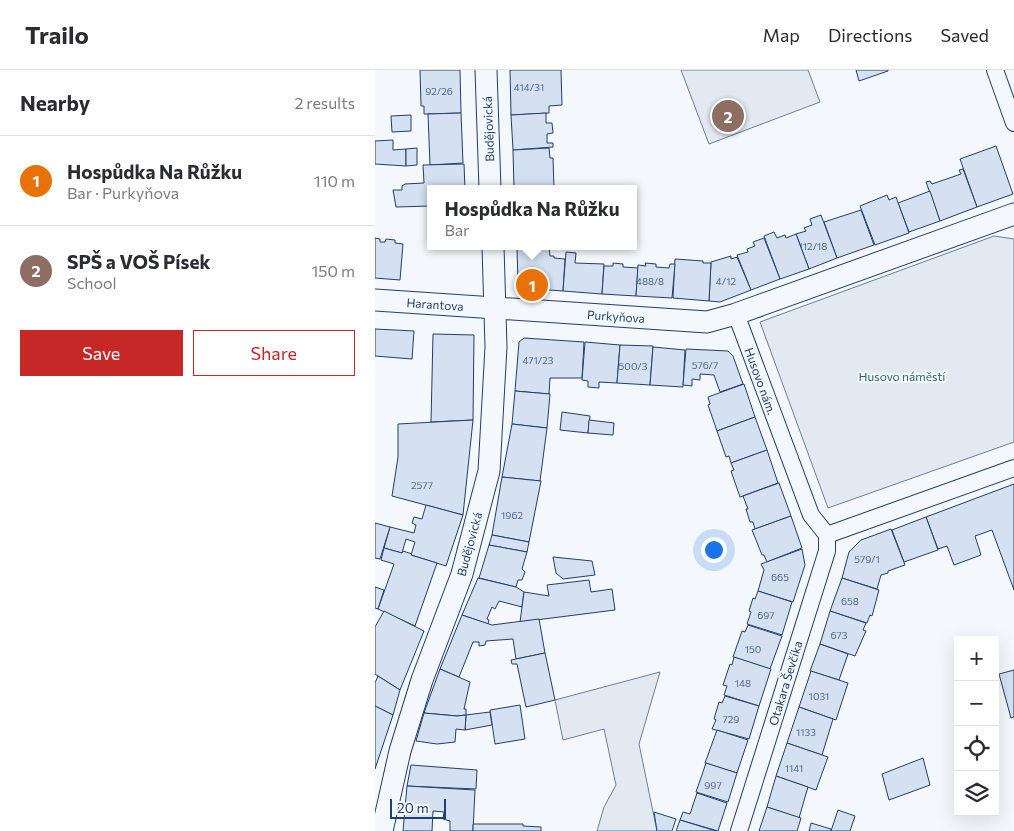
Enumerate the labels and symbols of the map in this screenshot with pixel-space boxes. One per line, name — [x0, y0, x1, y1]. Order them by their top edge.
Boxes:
house number: 414/31 — [514, 81, 544, 93]
house number: 92/26 — [425, 85, 453, 97]
street label: Budějovická — [480, 96, 496, 162]
pin: 2 — [712, 97, 744, 135]
house number: 112/18 — [799, 240, 827, 252]
pin: 1 — [516, 266, 548, 304]
house number: 488/8 — [636, 275, 664, 287]
house number: 4/12 — [716, 275, 737, 287]
street label: Harantova — [406, 295, 464, 313]
street label: Purkyňova — [587, 307, 645, 325]
street label: Husovo nám. — [742, 346, 780, 416]
house number: 471/23 — [522, 354, 554, 366]
house number: 576/7 — [692, 359, 718, 371]
house number: 500/3 — [619, 360, 648, 372]
park label: Husovo náměstí — [859, 369, 946, 383]
house number: 2577 — [411, 479, 433, 491]
house number: 1962 — [501, 509, 523, 521]
street label: Budějovická — [454, 510, 484, 578]
your location — [701, 537, 727, 563]
house number: 579/1 — [854, 553, 880, 565]
house number: 665 — [771, 571, 789, 583]
house number: 658 — [841, 595, 859, 607]
house number: 697 — [757, 609, 775, 621]
house number: 673 — [830, 629, 848, 641]
street label: Otakara Ševčíka — [765, 639, 805, 727]
house number: 150 — [745, 643, 761, 655]
house number: 148 — [735, 677, 751, 689]
house number: 1031 — [809, 690, 829, 702]
house number: 729 — [723, 713, 739, 725]
house number: 1133 — [796, 726, 816, 738]
house number: 1141 — [785, 762, 803, 774]
house number: 997 — [704, 779, 722, 791]
scale bar — [390, 796, 446, 819]

